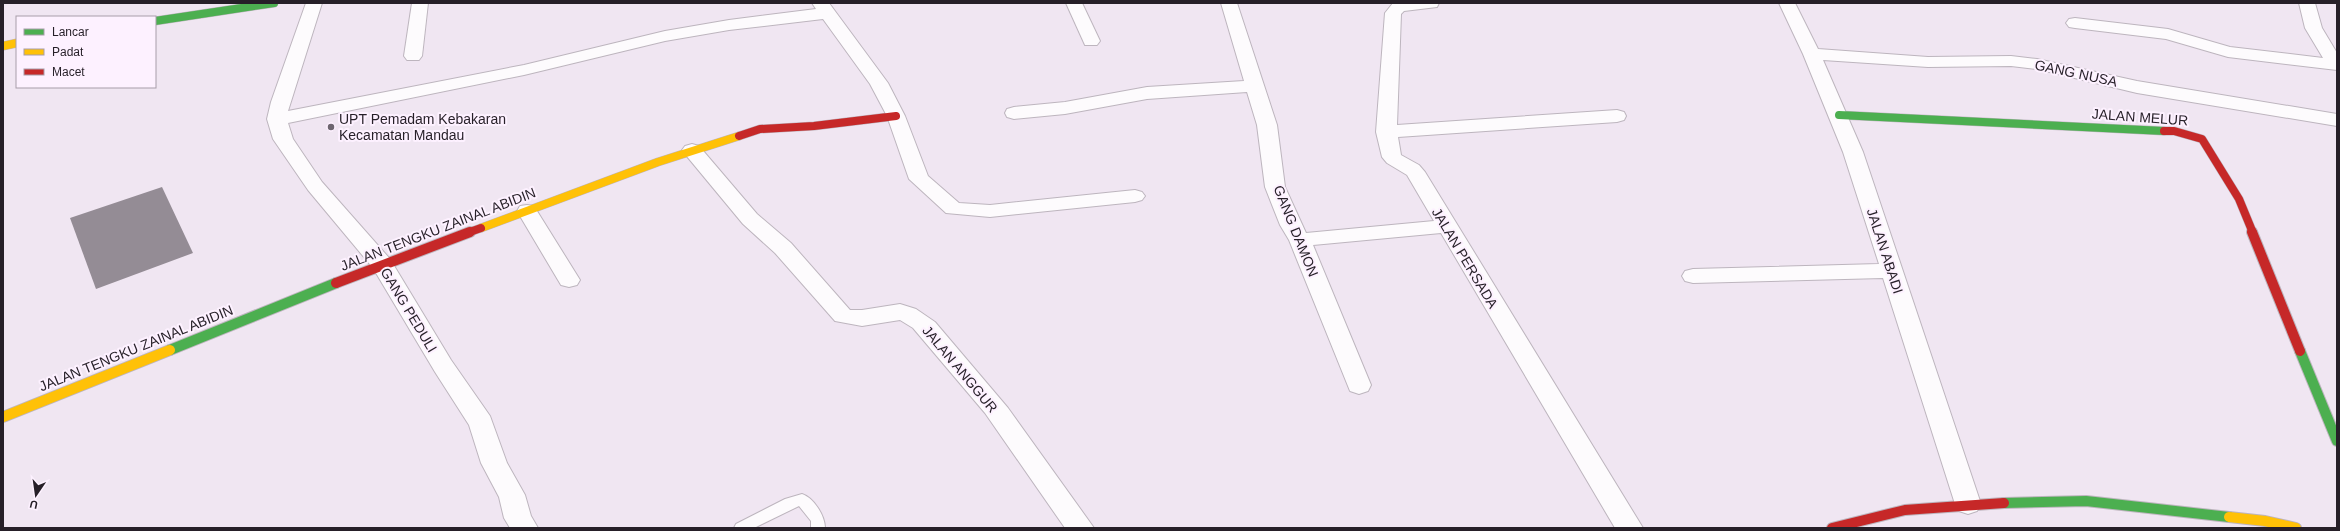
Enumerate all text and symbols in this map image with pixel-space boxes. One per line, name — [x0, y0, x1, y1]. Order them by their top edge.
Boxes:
legend — [16, 16, 156, 88]
text: Lancar — [52, 25, 89, 39]
text: Padat — [52, 45, 84, 59]
street label: GANG NUSA — [2033, 56, 2119, 90]
text: Macet — [52, 65, 85, 79]
street label: JALAN MELUR — [2091, 106, 2189, 128]
place label: UPT Pemadam Kebakaran Kecamatan Mandau — [339, 111, 506, 143]
marker: UPT Pemadam Kebakaran Kecamatan Mandau — [326, 122, 336, 132]
street label: GANG DAMON — [1270, 183, 1322, 279]
street label: JALAN TENGKU ZAINAL ABIDIN — [338, 184, 538, 274]
street label: JALAN PERSADA — [1429, 205, 1502, 312]
street label: JALAN ABADI — [1864, 206, 1906, 296]
street label: GANG PEDULI — [377, 265, 441, 355]
street label: JALAN TENGKU ZAINAL ABIDIN — [37, 302, 235, 394]
street label: JALAN ANGGUR — [919, 322, 1001, 416]
north arrow — [16, 475, 56, 515]
text: U — [28, 498, 39, 511]

